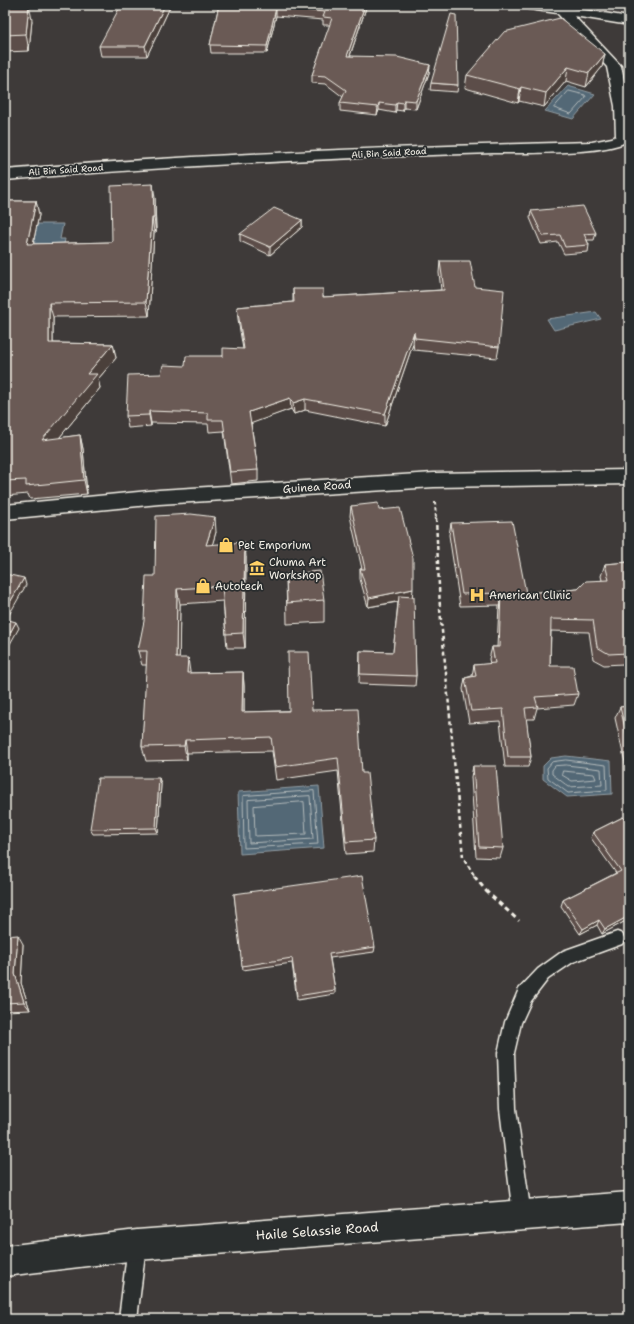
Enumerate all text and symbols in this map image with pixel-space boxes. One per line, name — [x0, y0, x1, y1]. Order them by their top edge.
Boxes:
street label: Ali Bin Said Road — [351, 145, 427, 161]
street label: Ali Bin Said Road — [28, 161, 104, 179]
street label: Guinea Road — [282, 477, 352, 497]
shop icon: Pet Emporium — [217, 536, 235, 554]
place label: Pet Emporium — [238, 538, 312, 553]
place label: Chuma Art Workshop — [269, 555, 326, 583]
museum icon: Chuma Art Workshop — [248, 559, 266, 577]
shop icon: Autotech — [194, 577, 212, 595]
place label: Autotech — [215, 579, 263, 594]
hospital icon: American Clinic — [468, 586, 486, 604]
place label: American Clinic — [489, 588, 571, 603]
street label: Haile Selassie Road — [255, 1218, 379, 1244]

